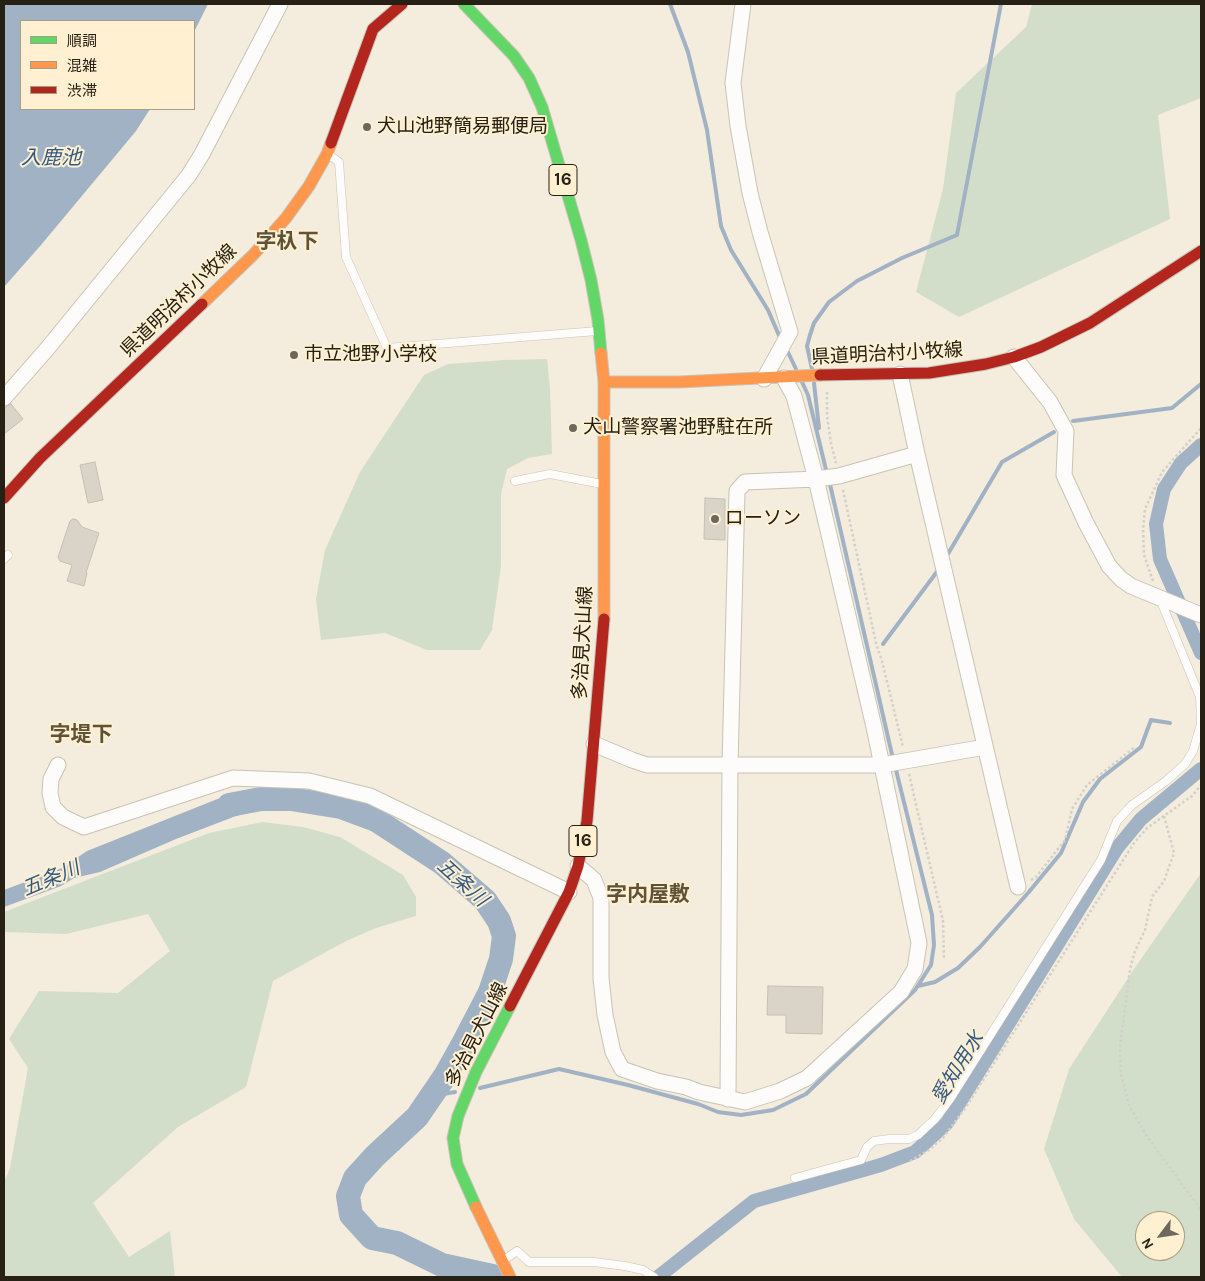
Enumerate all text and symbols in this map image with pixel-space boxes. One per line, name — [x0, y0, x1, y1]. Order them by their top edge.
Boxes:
legend — [20, 20, 195, 110]
text: 順調 — [67, 32, 97, 50]
text: 混雑 — [67, 57, 97, 75]
text: 渋滞 — [67, 82, 97, 100]
place label: 犬山池野簡易郵便局 — [377, 116, 548, 138]
marker: 犬山池野簡易郵便局 — [361, 121, 373, 133]
water label: 入鹿池 — [21, 146, 81, 170]
road number: 16 — [549, 164, 577, 196]
district label: 字杁下 — [256, 229, 318, 255]
street label: 県道明治村小牧線 — [116, 240, 242, 362]
street label: 県道明治村小牧線 — [811, 339, 963, 369]
place label: 市立池野小学校 — [304, 344, 437, 366]
marker: 市立池野小学校 — [288, 349, 300, 361]
place label: 犬山警察署池野駐在所 — [583, 417, 773, 439]
marker: 犬山警察署池野駐在所 — [567, 422, 579, 434]
place label: ローソン — [725, 508, 801, 530]
marker: ローソン — [709, 513, 721, 525]
street label: 多治見犬山線 — [569, 585, 597, 701]
district label: 字堤下 — [50, 722, 112, 748]
road number: 16 — [569, 826, 597, 856]
water label: 五条川 — [432, 854, 492, 912]
water label: 五条川 — [19, 856, 83, 902]
district label: 字内屋敷 — [606, 882, 690, 908]
street label: 多治見犬山線 — [441, 979, 513, 1091]
water label: 愛知用水 — [927, 1028, 989, 1108]
north arrow — [1135, 1211, 1185, 1261]
text: N — [1138, 1235, 1157, 1252]

